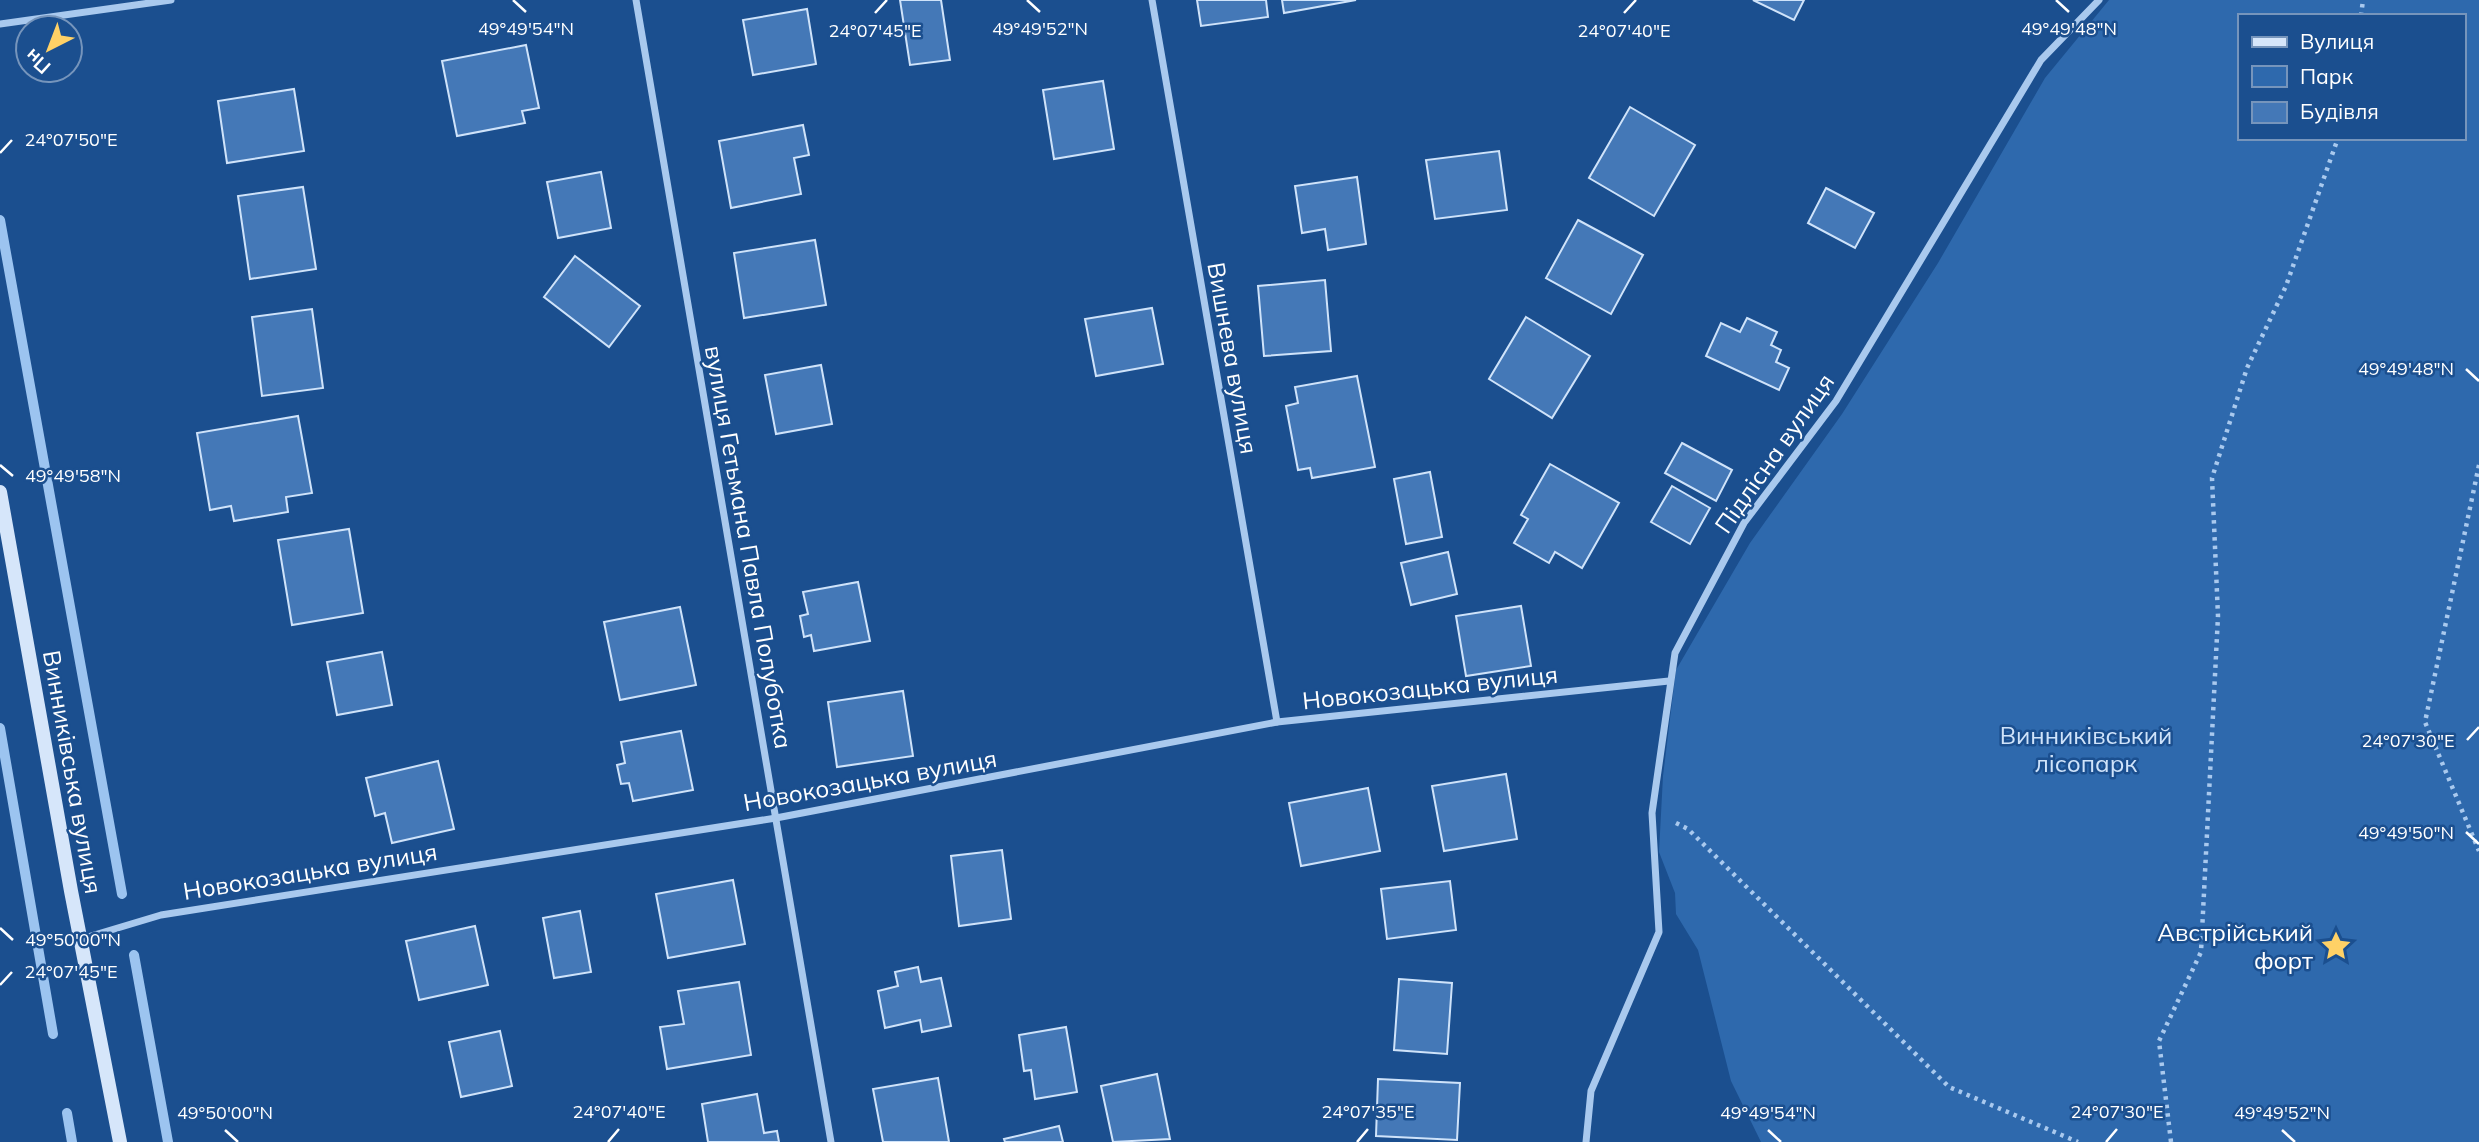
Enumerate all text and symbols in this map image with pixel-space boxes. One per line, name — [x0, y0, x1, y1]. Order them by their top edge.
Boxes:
north arrow — [14, 14, 84, 84]
legend — [2238, 14, 2465, 140]
text: 49°49'54"N — [478, 17, 574, 40]
text: 49°49'52"N — [992, 17, 1088, 40]
text: 49°49'48"N — [2021, 17, 2117, 40]
text: 24°07'45"E — [828, 19, 922, 42]
text: 24°07'40"E — [1577, 19, 1671, 42]
text: Вулиця — [2300, 28, 2374, 54]
text: Пн — [20, 44, 55, 79]
text: Парк — [2300, 63, 2354, 89]
text: Будівля — [2300, 98, 2379, 124]
text: 24°07'50"E — [24, 128, 118, 151]
street label: Вишнева вулиця — [1201, 260, 1265, 456]
street label: вулиця Гетьмана Павла Полуботка — [699, 343, 799, 751]
text: 49°49'48"N — [2358, 357, 2454, 380]
street label: Підлісна вулиця — [1708, 367, 1840, 539]
text: 49°49'58"N — [25, 464, 121, 487]
street label: Винниківська вулиця — [37, 648, 109, 896]
street label: Новокозацька вулиця — [1301, 659, 1559, 715]
park label: Винниківський лісопарк — [2000, 720, 2172, 778]
text: 24°07'30"E — [2361, 729, 2455, 752]
street label: Новокозацька вулиця — [741, 743, 999, 817]
text: 49°49'50"N — [2358, 821, 2454, 844]
street label: Новокозацька вулиця — [181, 836, 439, 906]
place label: Австрійський форт — [2157, 917, 2313, 975]
text: 49°50'00"N — [25, 928, 121, 951]
place icon: Австрійський форт — [2319, 929, 2353, 963]
text: 24°07'45"E — [24, 960, 118, 983]
text: 24°07'40"E — [572, 1100, 666, 1123]
text: 24°07'35"E — [1321, 1100, 1415, 1123]
text: 24°07'30"E — [2070, 1100, 2164, 1123]
text: 49°50'00"N — [177, 1101, 273, 1124]
text: 49°49'54"N — [1720, 1101, 1816, 1124]
text: 49°49'52"N — [2234, 1101, 2330, 1124]

